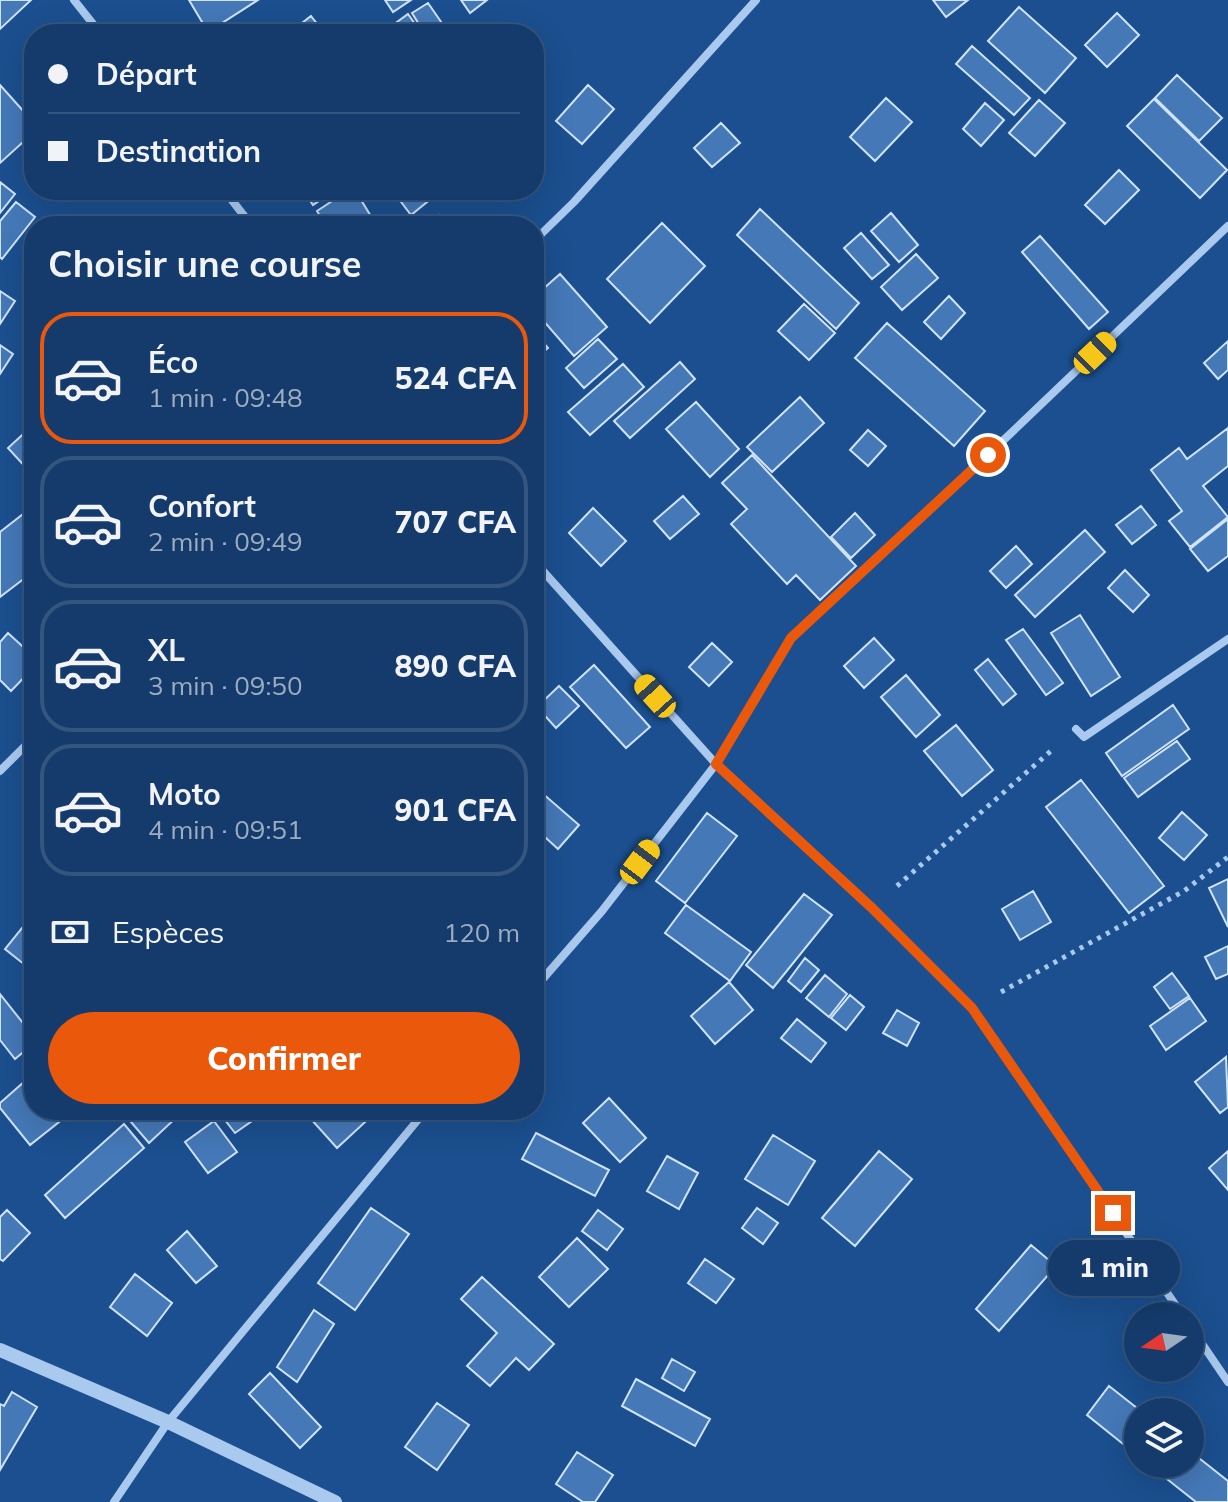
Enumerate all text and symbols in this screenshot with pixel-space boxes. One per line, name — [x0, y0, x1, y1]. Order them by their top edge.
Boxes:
text: Départ — [96, 55, 197, 93]
text: Destination — [96, 132, 261, 170]
text: Choisir une course — [48, 241, 362, 286]
car — [1069, 328, 1121, 378]
icon: car — [52, 342, 124, 414]
text: Éco — [148, 343, 198, 381]
text: 524 CFA — [394, 359, 516, 397]
text: 1 min · 09:48 — [148, 381, 303, 414]
route start — [970, 437, 1006, 473]
icon: car — [52, 486, 124, 558]
text: Confort — [148, 487, 256, 525]
text: 707 CFA — [394, 503, 516, 541]
text: 2 min · 09:49 — [148, 525, 303, 558]
icon: car — [52, 630, 124, 702]
text: XL — [148, 631, 185, 669]
text: 890 CFA — [394, 647, 516, 685]
text: 3 min · 09:50 — [148, 669, 303, 702]
car — [630, 670, 680, 722]
icon: car — [52, 774, 124, 846]
text: Moto — [148, 775, 221, 813]
text: 901 CFA — [394, 791, 516, 829]
text: 4 min · 09:51 — [148, 813, 303, 846]
car — [616, 836, 664, 888]
icon: cash — [48, 910, 92, 954]
text: Espèces — [112, 913, 224, 951]
text: 120 m — [444, 916, 520, 949]
button: Confirmer — [48, 1012, 520, 1104]
route end — [1095, 1195, 1131, 1231]
callout: 1 min — [1047, 1241, 1179, 1297]
text: 1 min — [1079, 1251, 1149, 1284]
north arrow — [1124, 1302, 1204, 1382]
map controls — [1124, 1302, 1204, 1478]
button: layers — [1124, 1398, 1204, 1478]

